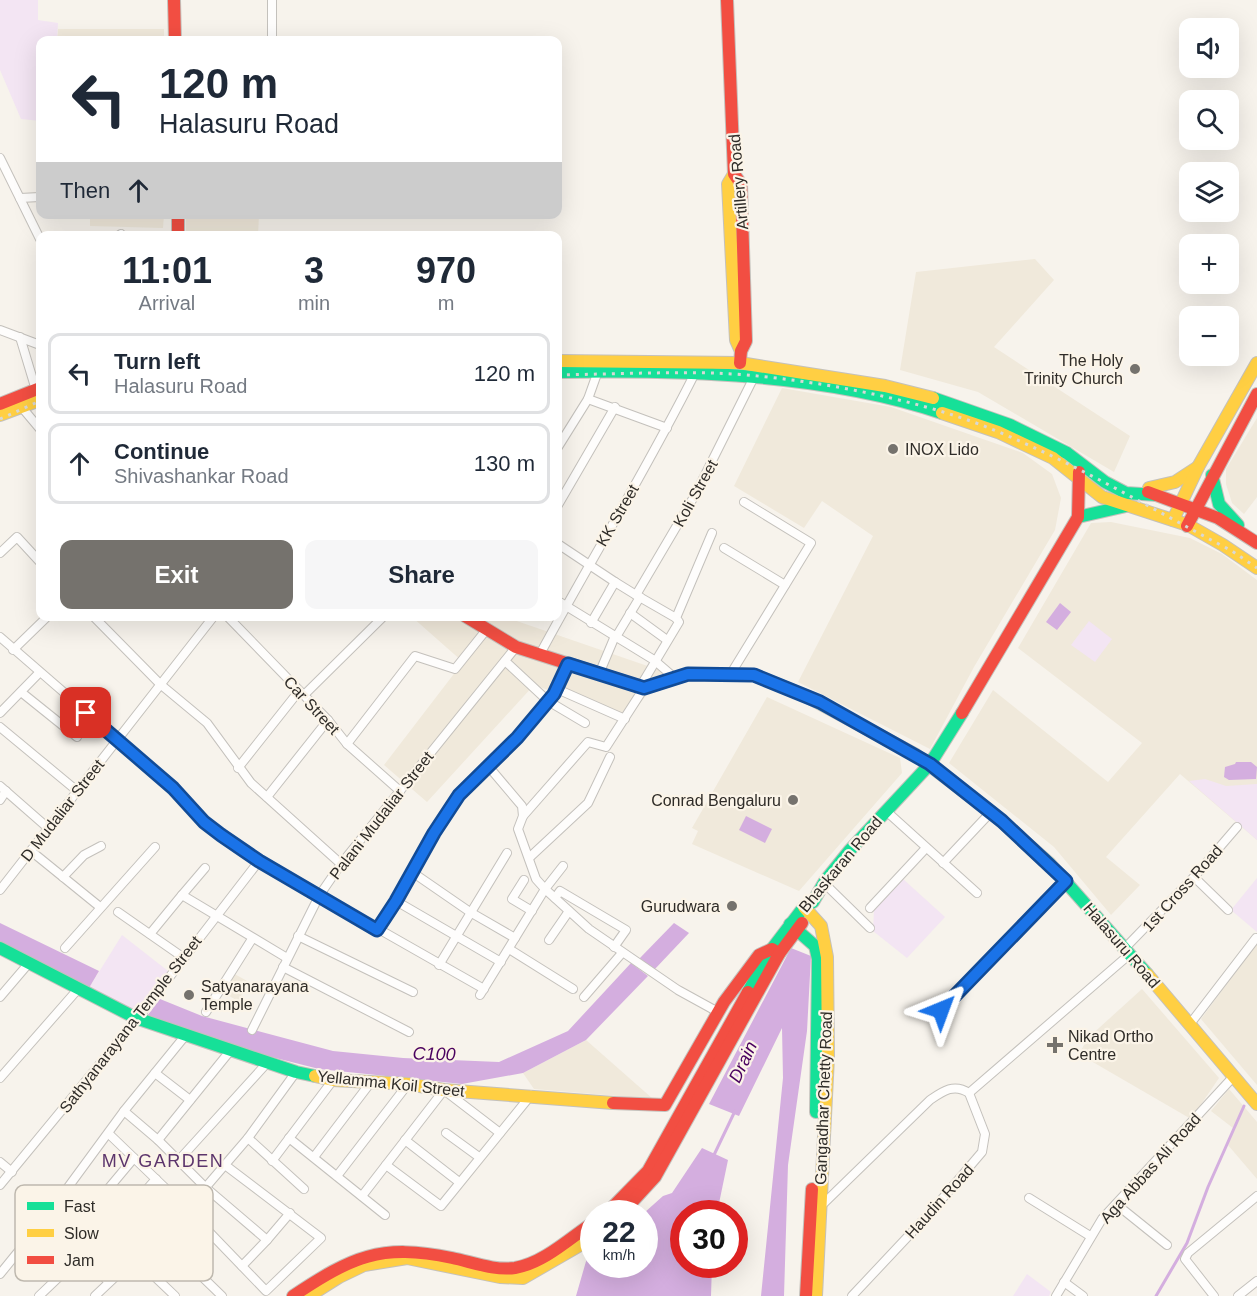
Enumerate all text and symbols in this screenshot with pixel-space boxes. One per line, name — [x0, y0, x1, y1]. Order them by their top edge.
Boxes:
map controls — [1179, 18, 1239, 366]
button: sound — [1179, 18, 1239, 78]
icon: left — [60, 60, 138, 138]
text: 120 m — [159, 60, 278, 107]
button: search — [1179, 90, 1239, 150]
text: Halasuru Road — [159, 109, 339, 139]
street label: Artillery Road — [726, 133, 751, 231]
button: layers — [1179, 162, 1239, 222]
icon: ahead — [122, 174, 155, 207]
text: Then — [60, 178, 110, 203]
button: + — [1179, 234, 1239, 294]
text: 11:01 — [122, 250, 212, 291]
text: 3 — [304, 250, 324, 291]
text: 970 — [416, 250, 476, 291]
text: Arrival — [139, 292, 195, 314]
text: min — [298, 292, 330, 314]
text: m — [438, 292, 454, 314]
button: − — [1179, 306, 1239, 366]
text: Turn left — [114, 349, 200, 374]
place label: The Holy Trinity Church — [1024, 352, 1123, 387]
icon: left — [63, 357, 96, 390]
text: 120 m — [474, 361, 535, 386]
marker: The Holy Trinity Church — [1128, 362, 1142, 376]
text: Halasuru Road — [114, 375, 247, 397]
text: Continue — [114, 439, 209, 464]
place label: INOX Lido — [905, 441, 979, 458]
marker: INOX Lido — [886, 442, 900, 456]
icon: ahead — [63, 447, 96, 480]
text: 130 m — [474, 451, 535, 476]
street label: Koli Street — [670, 456, 721, 530]
text: Shivashankar Road — [114, 465, 289, 487]
street label: KK Street — [593, 481, 642, 549]
button: Exit — [60, 540, 293, 609]
button: Share — [305, 540, 538, 609]
street label: Car Street — [281, 673, 343, 738]
pin — [60, 687, 111, 738]
icon: arrive — [69, 696, 102, 729]
street label: Palani Mudaliar Street — [326, 748, 437, 883]
street label: D Mudaliar Street — [17, 756, 108, 865]
place label: Conrad Bengaluru — [651, 792, 781, 809]
marker: Conrad Bengaluru — [786, 793, 800, 807]
street label: Bhaskaran Road — [796, 813, 885, 915]
street label: 1st Cross Road — [1139, 842, 1226, 935]
place label: Gurudwara — [641, 898, 720, 915]
marker: Gurudwara — [725, 899, 739, 913]
street label: Halasuru Road — [1080, 899, 1163, 991]
street label: Sathyanarayana Temple Street — [56, 932, 205, 1116]
place label: Satyanarayana Temple — [201, 978, 309, 1013]
position arrow — [909, 978, 973, 1042]
marker: Satyanarayana Temple — [182, 988, 196, 1002]
street label: Gangadhar Chetty Road — [812, 1011, 835, 1185]
place label: Nikad Ortho Centre — [1068, 1028, 1153, 1063]
marker: Nikad Ortho Centre — [1046, 1036, 1064, 1054]
water label: Drain — [725, 1038, 761, 1086]
water label: C100 — [412, 1044, 456, 1064]
street label: Yellamma Koil Street — [317, 1067, 466, 1100]
street label: Aga Abbas Ali Road — [1097, 1110, 1204, 1227]
district label: MV GARDEN — [102, 1151, 224, 1171]
street label: Haudin Road — [902, 1161, 977, 1242]
legend — [15, 1185, 213, 1281]
text: Fast — [64, 1198, 96, 1215]
speed limit sign: 30 — [670, 1200, 748, 1278]
text: 22 — [602, 1215, 636, 1248]
text: Slow — [64, 1225, 99, 1242]
text: km/h — [603, 1246, 635, 1263]
text: Jam — [64, 1252, 94, 1269]

